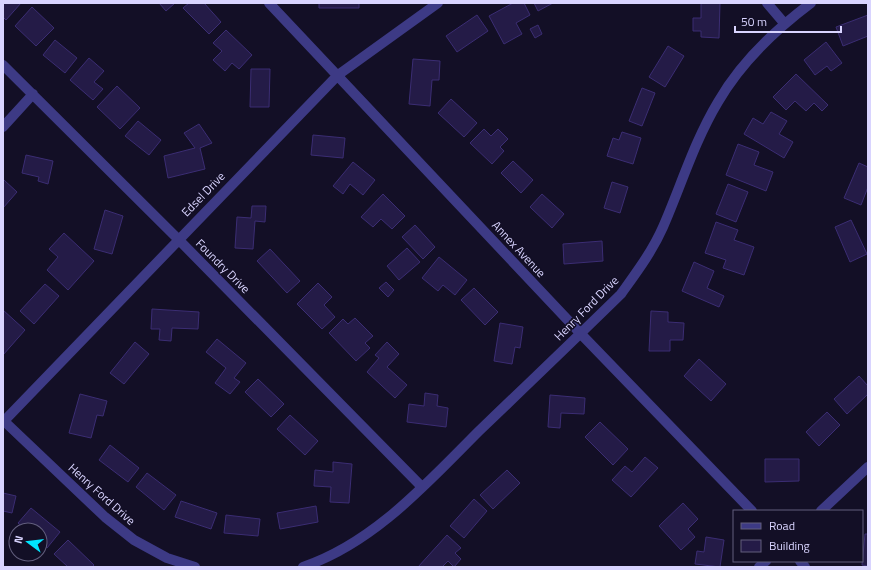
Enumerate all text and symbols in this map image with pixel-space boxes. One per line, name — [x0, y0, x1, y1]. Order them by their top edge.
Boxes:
scale bar — [735, 8, 841, 34]
text: 50 m — [741, 12, 767, 31]
street label: Edsel Drive — [177, 167, 229, 221]
street label: Annex Avenue — [488, 216, 550, 282]
street label: Foundry Drive — [191, 234, 255, 298]
street label: Henry Ford Drive — [549, 271, 623, 345]
street label: Henry Ford Drive — [64, 459, 140, 529]
legend — [733, 510, 863, 562]
text: Road — [769, 516, 795, 535]
north arrow — [8, 522, 48, 562]
text: N — [10, 534, 27, 545]
text: Building — [769, 536, 810, 555]

